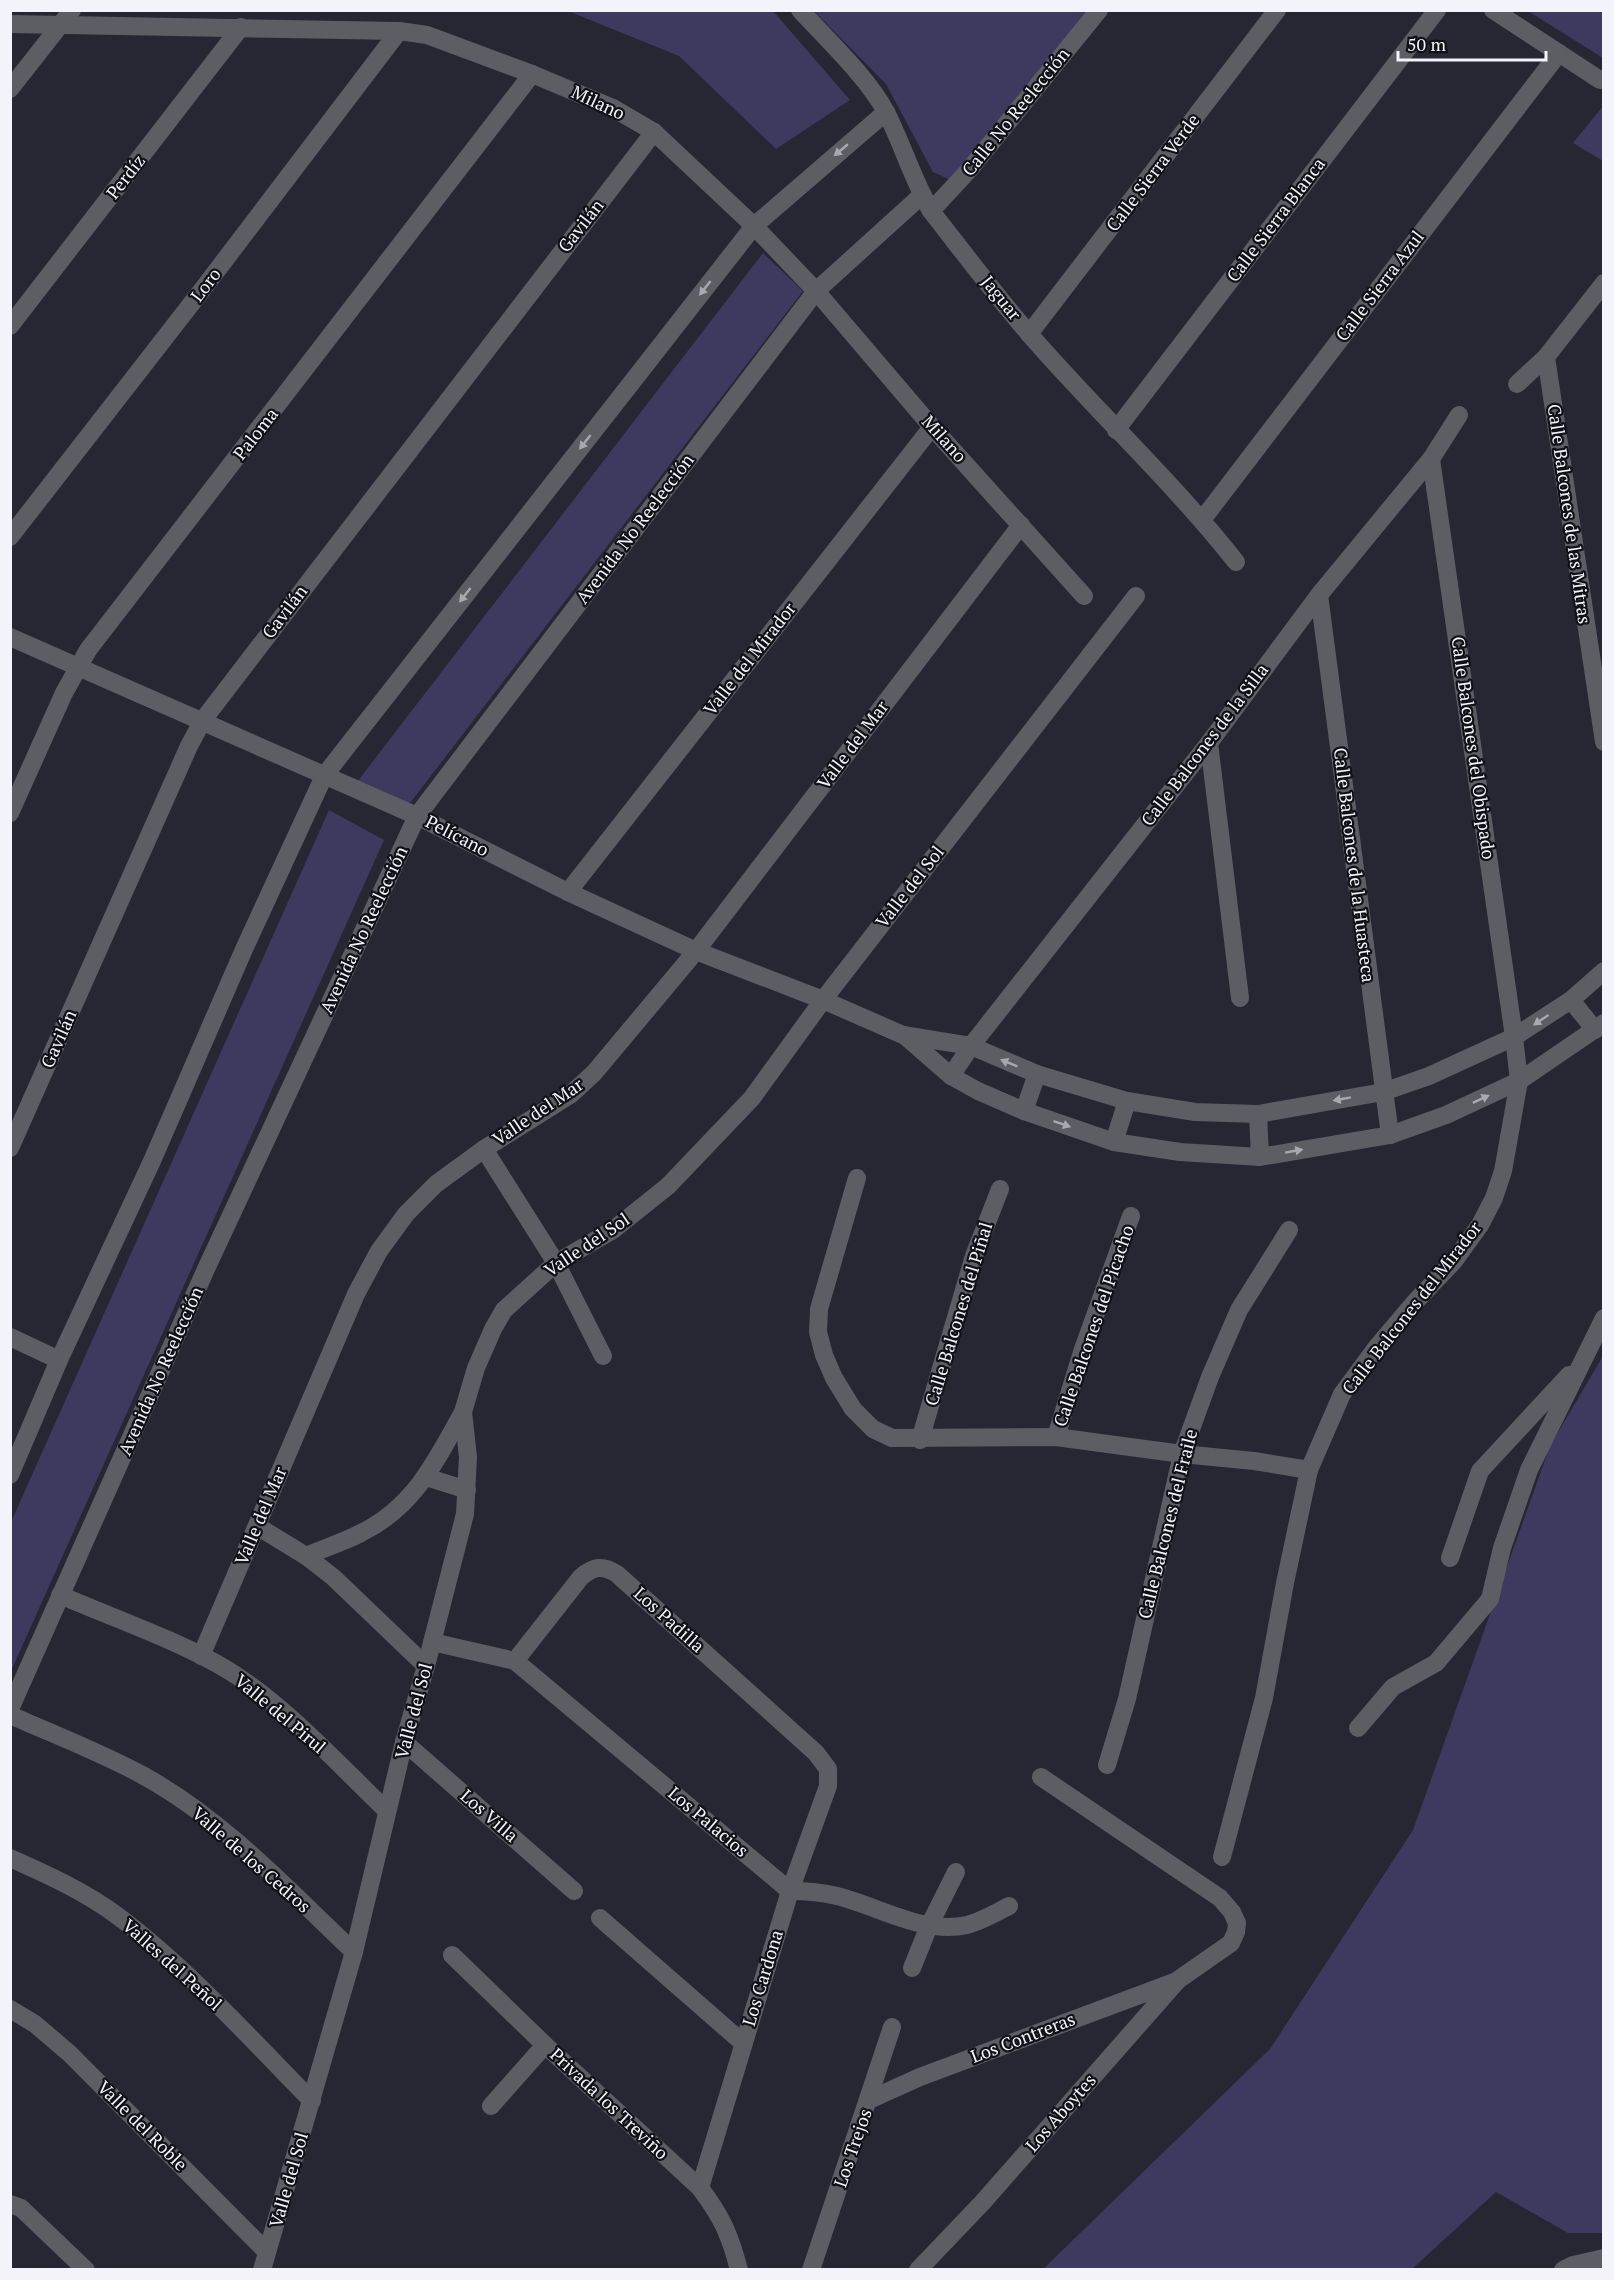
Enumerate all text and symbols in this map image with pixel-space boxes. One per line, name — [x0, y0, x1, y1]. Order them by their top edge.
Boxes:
scale bar — [1398, 24, 1546, 62]
text: 50 m — [1407, 32, 1447, 56]
street label: Calle No Reelección — [956, 42, 1075, 181]
street label: Milano — [568, 79, 629, 125]
street label: Calle Sierra Verde — [1100, 109, 1204, 236]
one-way arrow — [834, 143, 849, 156]
street label: Perdíz — [100, 149, 150, 204]
street label: Calle Sierra Blanca — [1220, 152, 1330, 287]
street label: Gavilán — [552, 194, 609, 257]
street label: Calle Sierra Azul — [1330, 225, 1429, 346]
street label: Loro — [185, 262, 226, 306]
street label: Jaguar — [976, 270, 1027, 325]
one-way arrow — [700, 281, 712, 296]
street label: Paloma — [227, 402, 283, 464]
street label: Calle Balcones de las Mitras — [1543, 402, 1597, 625]
street label: Milano — [917, 409, 972, 467]
one-way arrow — [579, 434, 591, 450]
street label: Avenida No Reelección — [570, 448, 699, 608]
street label: Gavilán — [256, 579, 312, 643]
one-way arrow — [459, 588, 471, 603]
street label: Valle del Mirador — [698, 597, 801, 720]
street label: Calle Balcones del Obispado — [1446, 635, 1502, 861]
street label: Calle Balcones de la Silla — [1135, 658, 1273, 831]
street label: Valle del Mar — [811, 695, 893, 793]
street label: Calle Balcones de la Huasteca — [1329, 746, 1381, 984]
street label: Pelícano — [422, 809, 493, 861]
street label: Valle del Sol — [870, 840, 949, 932]
street label: Avenida No Reelección — [314, 842, 413, 1017]
street label: Gavilán — [35, 1005, 82, 1071]
one-way arrow — [1533, 1014, 1549, 1025]
one-way arrow — [999, 1057, 1017, 1067]
street label: Valle del Mar — [487, 1072, 588, 1150]
one-way arrow — [1472, 1094, 1489, 1103]
one-way arrow — [1332, 1095, 1351, 1104]
one-way arrow — [1053, 1119, 1071, 1129]
one-way arrow — [1285, 1147, 1304, 1156]
street label: Valle del Sol — [539, 1207, 634, 1282]
street label: Calle Balcones del Mirador — [1336, 1216, 1486, 1399]
street label: Calle Balcones del Piñal — [919, 1219, 997, 1408]
street label: Calle Balcones del Picacho — [1047, 1222, 1139, 1430]
street label: Avenida No Reelección — [112, 1282, 208, 1459]
street label: Calle Balcones del Fraile — [1132, 1426, 1202, 1621]
street label: Valle del Mar — [229, 1463, 292, 1568]
street label: Los Padilla — [629, 1581, 710, 1657]
street label: Valle del Sol — [389, 1660, 437, 1761]
street label: Valle del Pirul — [230, 1668, 331, 1758]
street label: Los Palacios — [663, 1781, 754, 1862]
street label: Los Villa — [456, 1784, 524, 1847]
street label: Valle de los Cedros — [187, 1801, 316, 1918]
street label: Valles del Peñol — [118, 1913, 228, 2015]
street label: Los Cardona — [736, 1927, 788, 2029]
street label: Los Contreras — [967, 2006, 1078, 2068]
street label: Privada los Treviño — [545, 2042, 674, 2164]
street label: Los Aboytes — [1020, 2068, 1101, 2156]
street label: Valle del Roble — [92, 2075, 193, 2176]
street label: Los Trejos — [827, 2105, 877, 2190]
street label: Valle del Sol — [263, 2129, 313, 2230]

